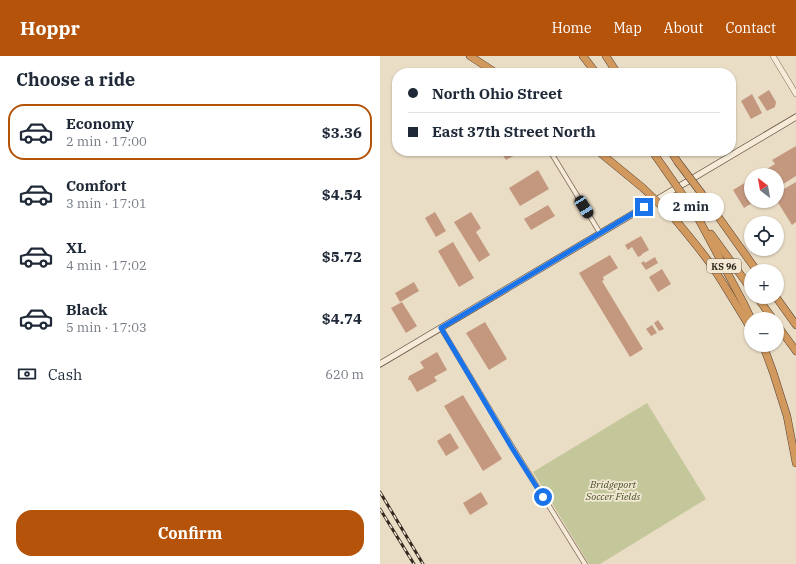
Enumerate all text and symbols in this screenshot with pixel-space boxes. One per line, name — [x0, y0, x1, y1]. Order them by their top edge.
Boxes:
text: Hoppr — [20, 16, 80, 40]
text: Home — [552, 19, 591, 37]
text: Map — [613, 19, 642, 37]
text: About — [664, 19, 703, 37]
text: Contact — [725, 19, 776, 37]
text: Choose a ride — [16, 68, 135, 91]
text: North Ohio Street — [432, 84, 562, 103]
icon: car — [18, 114, 54, 150]
text: Economy — [66, 114, 134, 133]
text: East 37th Street North — [432, 122, 596, 141]
text: $3.36 — [322, 123, 362, 142]
text: 2 min · 17:00 — [66, 133, 147, 150]
north arrow — [744, 168, 784, 208]
map controls — [744, 168, 784, 352]
icon: car — [18, 176, 54, 212]
text: Comfort — [66, 176, 126, 195]
text: $4.54 — [322, 185, 362, 204]
callout: 2 min — [658, 193, 724, 221]
car — [573, 194, 595, 220]
text: 3 min · 17:01 — [66, 195, 147, 212]
route end — [635, 198, 653, 216]
text: 2 min — [673, 198, 709, 215]
button: locate — [744, 216, 784, 256]
icon: car — [18, 238, 54, 274]
text: XL — [66, 238, 86, 257]
text: $5.72 — [322, 247, 362, 266]
text: 4 min · 17:02 — [66, 257, 147, 274]
road number: KS 96 — [707, 259, 741, 273]
button: + — [744, 264, 784, 304]
icon: car — [18, 300, 54, 336]
text: Black — [66, 300, 107, 319]
text: $4.74 — [322, 309, 362, 328]
button: − — [744, 312, 784, 352]
text: 5 min · 17:03 — [66, 319, 147, 336]
icon: cash — [16, 363, 38, 385]
text: Cash — [48, 365, 82, 384]
text: 620 m — [325, 366, 364, 383]
park label: Bridgeport Soccer Fields — [585, 478, 641, 503]
route start — [534, 488, 552, 506]
button: Confirm — [16, 510, 364, 556]

